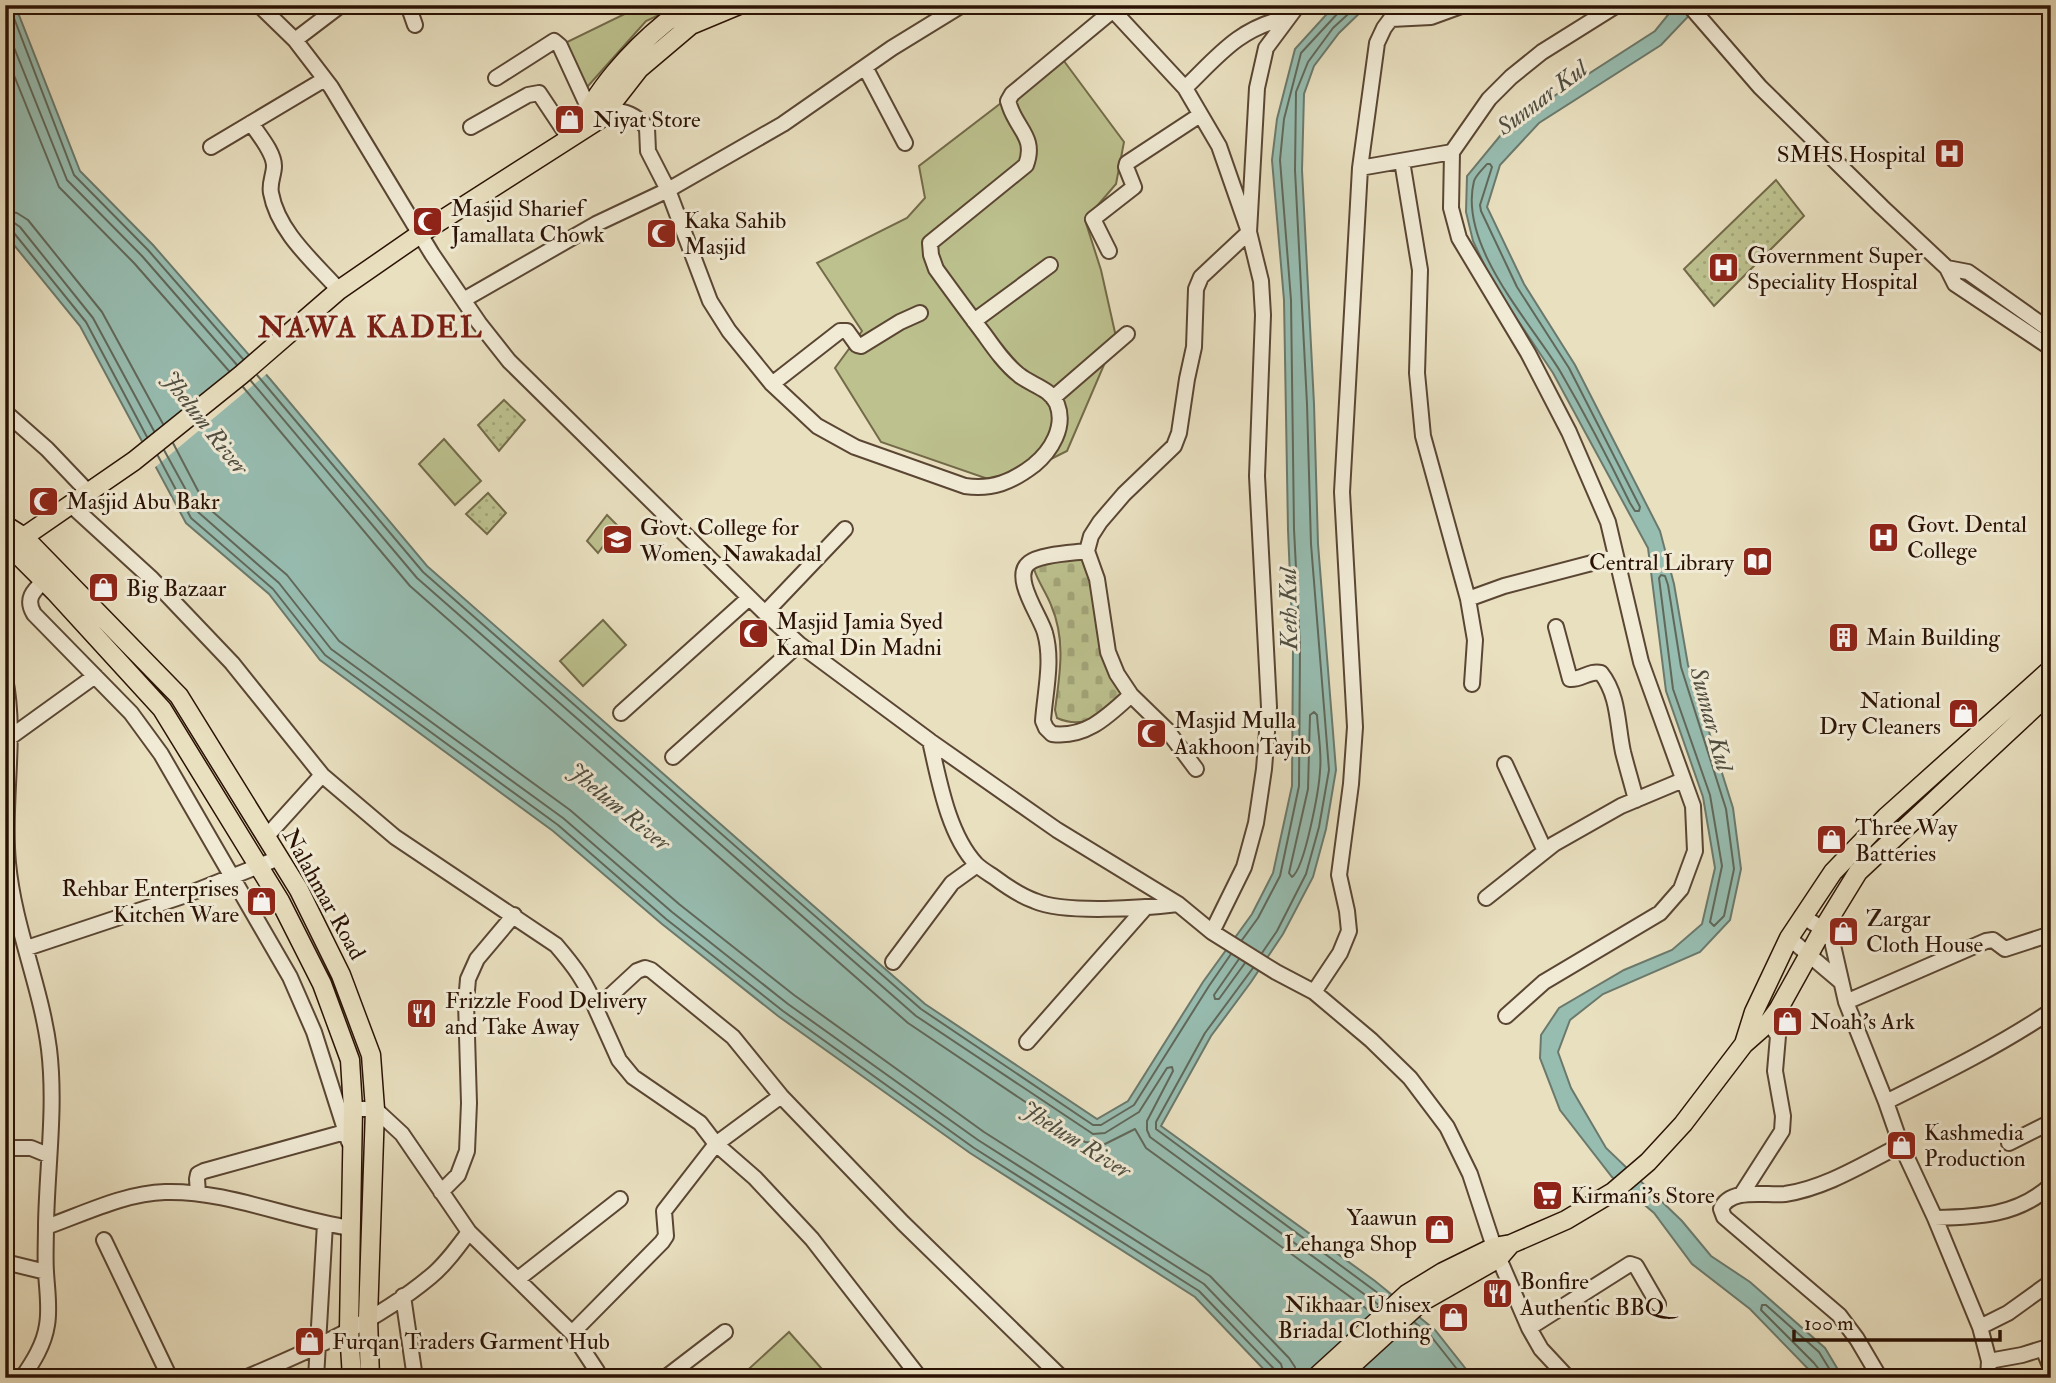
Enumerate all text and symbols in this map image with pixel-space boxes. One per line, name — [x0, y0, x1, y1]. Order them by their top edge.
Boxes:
water label: Sunnar Kul — [1490, 52, 1596, 143]
shop icon: Niyat Store — [553, 102, 587, 136]
place label: Niyat Store — [593, 105, 701, 134]
hospital icon: SMHS Hospital — [1932, 137, 1966, 171]
place label: SMHS Hospital — [1777, 140, 1926, 170]
place label: Masjid Sharief Jamallata Chowk — [450, 194, 605, 249]
mosque icon: Masjid Sharief Jamallata Chowk — [411, 204, 445, 238]
place label: Kaka Sahib Masjid — [684, 206, 786, 261]
mosque icon: Kaka Sahib Masjid — [644, 216, 678, 250]
place label: Government Super Speciality Hospital — [1747, 241, 1923, 297]
hospital icon: Government Super Speciality Hospital — [1707, 251, 1741, 285]
district label: NAWA KADEL — [257, 309, 484, 346]
water label: Jhelum River — [155, 365, 256, 482]
mosque icon: Masjid Abu Bakr — [26, 484, 60, 518]
place label: Masjid Abu Bakr — [66, 487, 220, 516]
place label: Govt. Dental College — [1907, 510, 2027, 565]
place label: Govt. College for Women, Nawakadal — [639, 513, 822, 568]
hospital icon: Govt. Dental College — [1867, 520, 1901, 554]
school or university icon: Govt. College for Women, Nawakadal — [600, 523, 634, 557]
library icon: Central Library — [1740, 545, 1774, 579]
place label: Central Library — [1589, 548, 1735, 577]
water label: Keth Kul — [1273, 565, 1305, 651]
shop icon: Big Bazaar — [86, 571, 120, 605]
place label: Big Bazaar — [126, 574, 227, 603]
place label: Masjid Jamia Syed Kamal Din Madni — [776, 607, 943, 662]
mosque icon: Masjid Jamia Syed Kamal Din Madni — [736, 617, 770, 651]
building icon: Main Building — [1826, 620, 1860, 654]
place label: Main Building — [1866, 623, 2001, 652]
water label: Sunnar Kul — [1682, 663, 1740, 776]
place label: National Dry Cleaners — [1819, 686, 1941, 741]
shop icon: National Dry Cleaners — [1947, 696, 1981, 730]
place label: Masjid Mulla Aakhoon Tayib — [1173, 706, 1311, 761]
mosque icon: Masjid Mulla Aakhoon Tayib — [1134, 716, 1168, 750]
water label: Jhelum River — [561, 756, 678, 859]
place label: Three Way Batteries — [1855, 813, 1958, 868]
street label: Nalahmar Road — [276, 823, 372, 965]
shop icon: Three Way Batteries — [1815, 823, 1849, 857]
place label: Rehbar Enterprises Kitchen Ware — [61, 874, 239, 929]
shop icon: Rehbar Enterprises Kitchen Ware — [245, 884, 279, 918]
place label: Zargar Cloth House — [1866, 904, 1983, 959]
shop icon: Zargar Cloth House — [1826, 914, 1860, 948]
place label: Frizzle Food Delivery and Take Away — [445, 986, 647, 1041]
restaurant icon: Frizzle Food Delivery and Take Away — [405, 996, 439, 1030]
shop icon: Noah's Ark — [1770, 1004, 1804, 1038]
place label: Noah's Ark — [1810, 1007, 1915, 1036]
water label: Jhelum River — [1015, 1094, 1138, 1187]
place label: Kashmedia Production — [1924, 1118, 2026, 1173]
shop icon: Kashmedia Production — [1884, 1128, 1918, 1162]
supermarket icon: Kirmani's Store — [1531, 1178, 1565, 1212]
place label: Kirmani's Store — [1571, 1181, 1715, 1210]
place label: Yaawun Lehanga Shop — [1284, 1203, 1417, 1259]
shop icon: Yaawun Lehanga Shop — [1423, 1213, 1457, 1247]
place label: Bonfire Authentic BBQ — [1519, 1267, 1679, 1322]
restaurant icon: Bonfire Authentic BBQ — [1480, 1277, 1514, 1311]
place label: Nikhaar Unisex Briadal Clothing — [1278, 1290, 1432, 1345]
scale bar — [1794, 1299, 2000, 1343]
shop icon: Nikhaar Unisex Briadal Clothing — [1437, 1300, 1471, 1334]
text: 100 m — [1804, 1310, 1854, 1337]
shop icon: Furqan Traders Garment Hub — [292, 1324, 326, 1358]
place label: Furqan Traders Garment Hub — [332, 1327, 610, 1356]

